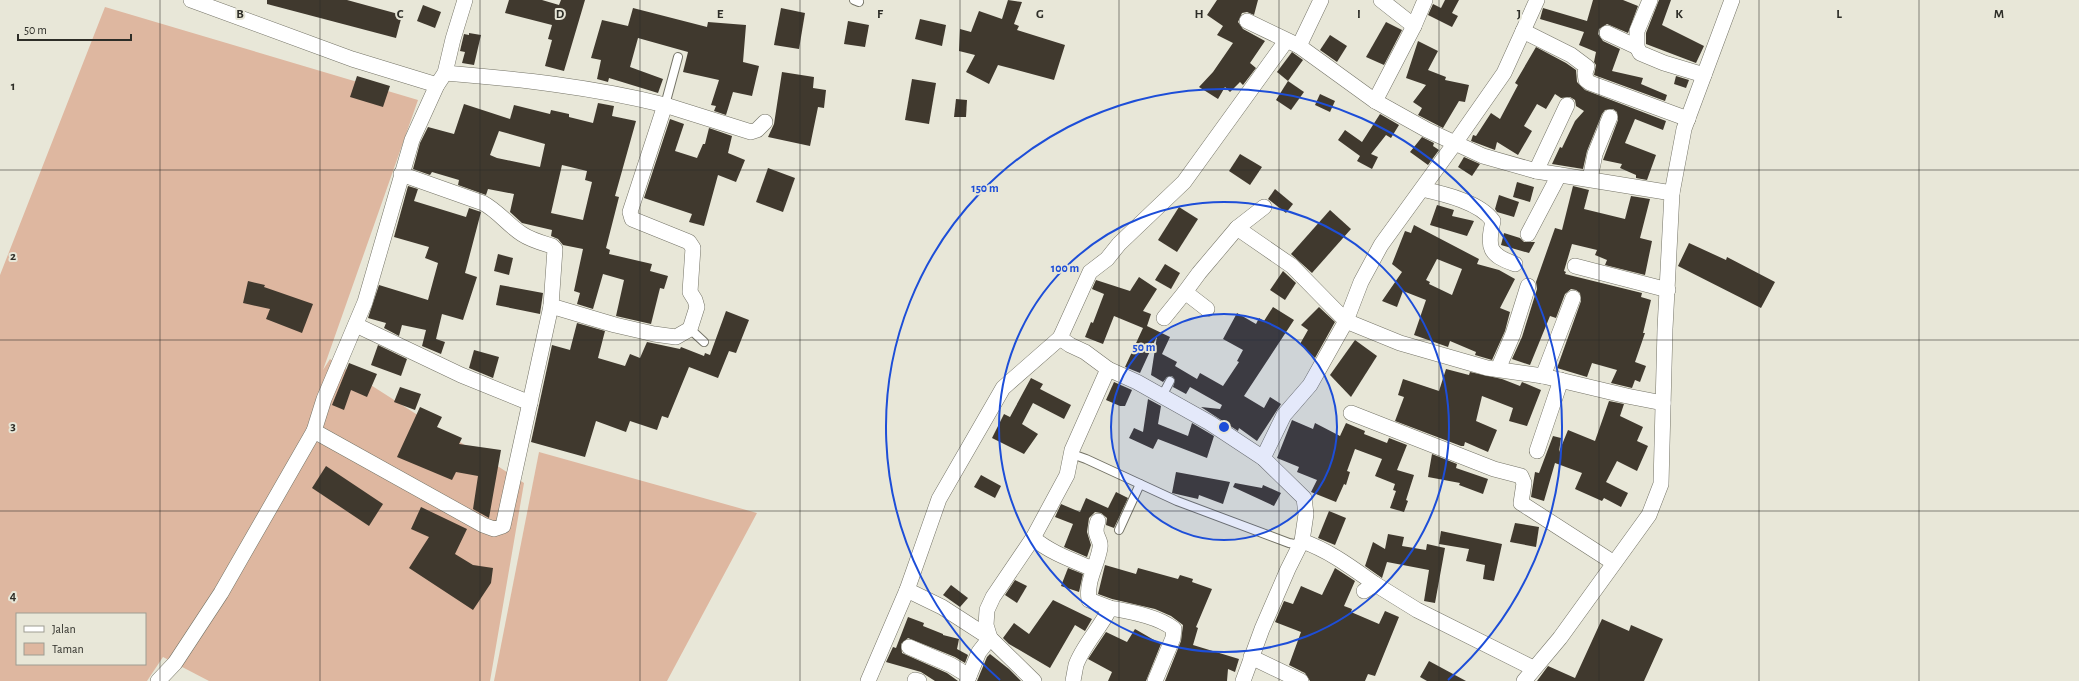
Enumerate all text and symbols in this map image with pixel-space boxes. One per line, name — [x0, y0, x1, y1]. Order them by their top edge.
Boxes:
text: B — [236, 8, 244, 21]
text: C — [397, 8, 404, 21]
text: D — [556, 8, 565, 21]
text: E — [717, 8, 724, 21]
text: F — [877, 8, 884, 21]
text: G — [1036, 8, 1044, 21]
text: H — [1194, 8, 1204, 21]
text: I — [1357, 8, 1361, 21]
text: J — [1517, 8, 1521, 21]
text: K — [1675, 8, 1683, 21]
text: L — [1836, 8, 1842, 21]
text: M — [1994, 8, 2004, 21]
scale bar — [18, 16, 131, 42]
text: 50 m — [24, 24, 47, 36]
text: 1 — [11, 80, 15, 93]
text: 150 m — [971, 182, 999, 194]
text: 2 — [10, 250, 16, 263]
text: 100 m — [1051, 262, 1079, 274]
text: 50 m — [1133, 341, 1156, 353]
text: 3 — [10, 420, 16, 433]
centre of rings — [1217, 420, 1231, 434]
text: 4 — [10, 590, 17, 603]
legend — [16, 613, 146, 665]
text: Jalan — [52, 623, 76, 635]
text: Taman — [52, 643, 84, 655]

